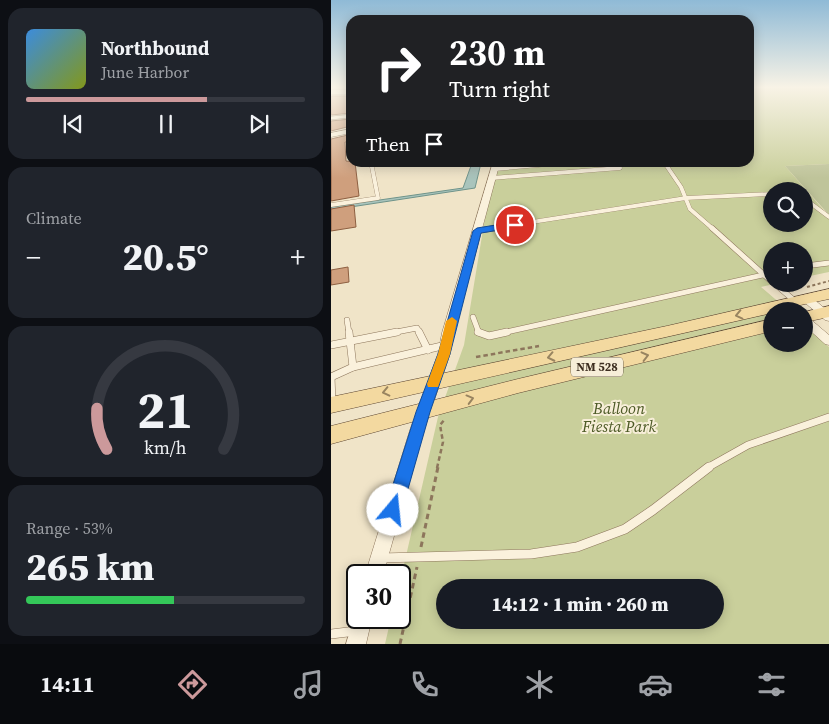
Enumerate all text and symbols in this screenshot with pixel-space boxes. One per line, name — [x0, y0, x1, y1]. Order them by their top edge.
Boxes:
text: 230 m — [449, 29, 545, 77]
text: Northbound — [101, 35, 209, 61]
icon: right — [366, 35, 431, 100]
text: June Harbor — [101, 61, 189, 83]
text: Turn right — [449, 74, 550, 104]
icon: previous — [59, 110, 87, 138]
icon: pause — [152, 110, 180, 138]
icon: next — [245, 110, 273, 138]
icon: arrive — [420, 130, 448, 158]
text: Then — [366, 131, 410, 157]
map controls — [763, 182, 813, 352]
button: search — [763, 182, 813, 232]
pin — [494, 204, 536, 246]
text: Climate — [26, 207, 82, 229]
icon: arrive — [501, 211, 529, 239]
text: 20.5° — [122, 231, 209, 283]
text: − — [26, 238, 41, 276]
text: + — [290, 238, 305, 276]
button: + — [763, 242, 813, 292]
button: − — [763, 302, 813, 352]
one-way arrow — [735, 309, 744, 320]
one-way arrow — [546, 351, 555, 361]
one-way arrow — [640, 351, 649, 362]
road number: NM 528 — [571, 358, 623, 377]
text: 21 — [137, 374, 194, 445]
one-way arrow — [382, 387, 391, 397]
one-way arrow — [466, 395, 474, 405]
park label: Balloon Fiesta Park — [581, 397, 656, 437]
text: km/h — [144, 435, 187, 460]
position arrow — [366, 483, 418, 535]
text: Range · 53% — [26, 517, 113, 539]
text: 265 km — [26, 541, 154, 593]
speed limit sign: 30 — [346, 564, 411, 629]
text: 14:12 · 1 min · 260 m — [491, 591, 669, 617]
icon: directions — [175, 667, 210, 702]
icon: music — [291, 667, 326, 702]
icon: phone — [407, 667, 442, 702]
icon: climate — [522, 667, 557, 702]
icon: car — [638, 667, 673, 702]
icon: filters — [754, 667, 789, 702]
text: 14:11 — [40, 669, 95, 699]

